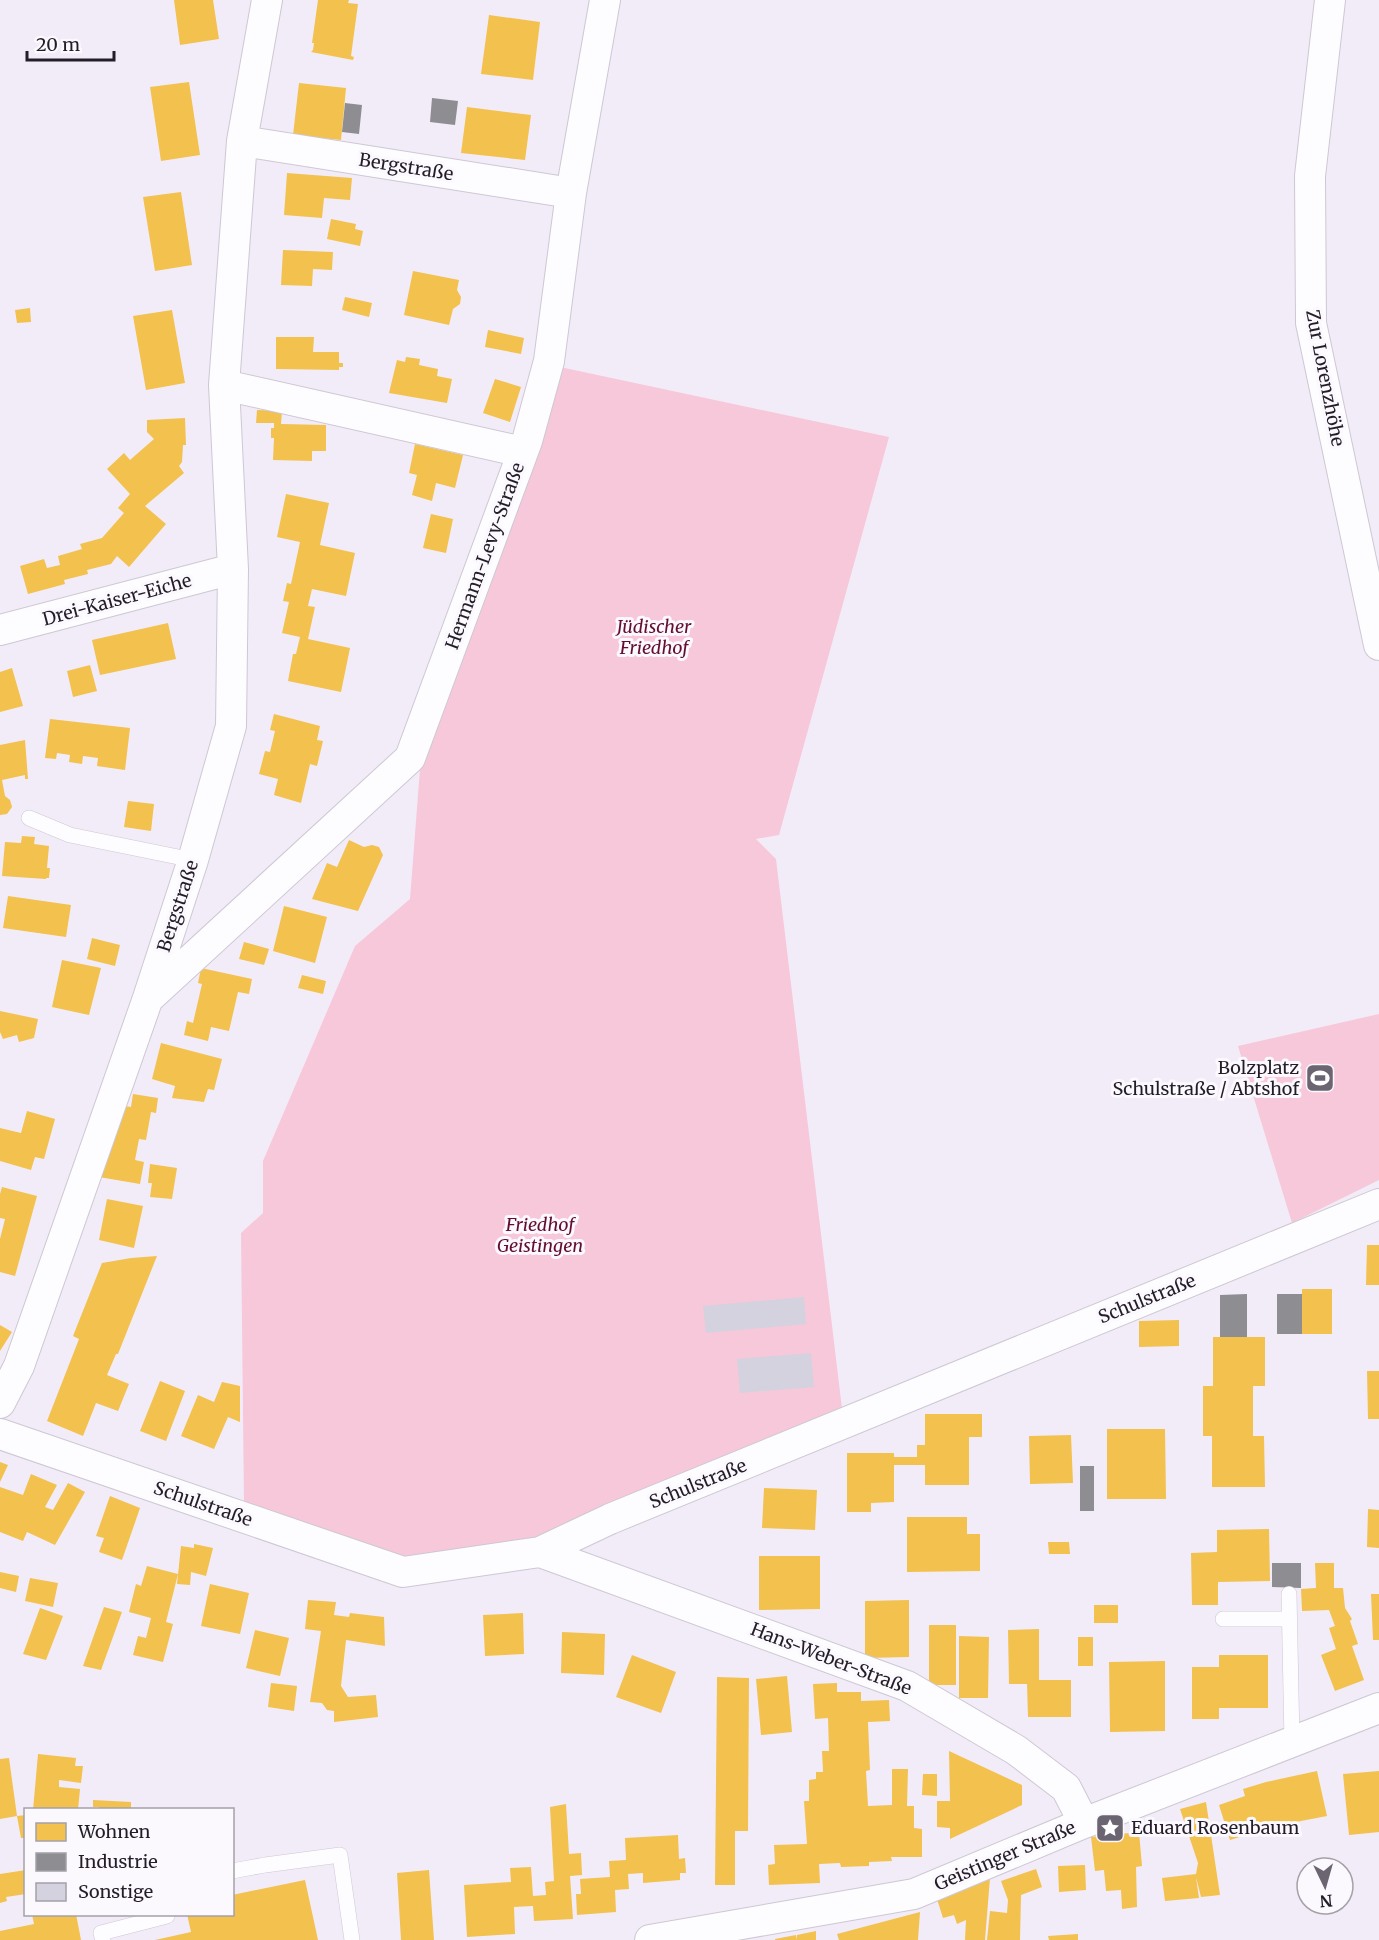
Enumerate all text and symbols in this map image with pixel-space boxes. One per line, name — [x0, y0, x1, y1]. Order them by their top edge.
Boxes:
scale bar — [27, 24, 114, 62]
text: 20 m — [36, 33, 80, 56]
street label: Bergstraße — [357, 148, 455, 185]
street label: Zur Lorenzhöhe — [1301, 308, 1350, 448]
street label: Hermann-Levy-Straße — [440, 459, 529, 652]
street label: Drei-Kaiser-Eiche — [40, 569, 194, 630]
park label: Jüdischer Friedhof — [615, 615, 692, 659]
street label: Bergstraße — [152, 857, 203, 955]
place label: Bolzplatz Schulstraße / Abtshof — [1112, 1056, 1300, 1100]
sports icon: Bolzplatz Schulstraße / Abtshof — [1304, 1062, 1336, 1094]
park label: Friedhof Geistingen — [497, 1213, 583, 1257]
street label: Schulstraße — [1095, 1269, 1199, 1328]
street label: Schulstraße — [646, 1454, 750, 1513]
street label: Schulstraße — [151, 1476, 256, 1531]
street label: Hans-Weber-Straße — [747, 1617, 915, 1700]
legend — [24, 1808, 234, 1916]
place icon: Eduard Rosenbaum — [1094, 1812, 1126, 1844]
street label: Geistinger Straße — [931, 1815, 1079, 1896]
place label: Eduard Rosenbaum — [1131, 1816, 1299, 1839]
text: Wohnen — [77, 1820, 151, 1843]
text: Industrie — [78, 1850, 158, 1873]
north arrow — [1295, 1856, 1355, 1916]
text: Sonstige — [78, 1880, 153, 1903]
text: N — [1319, 1890, 1333, 1911]

